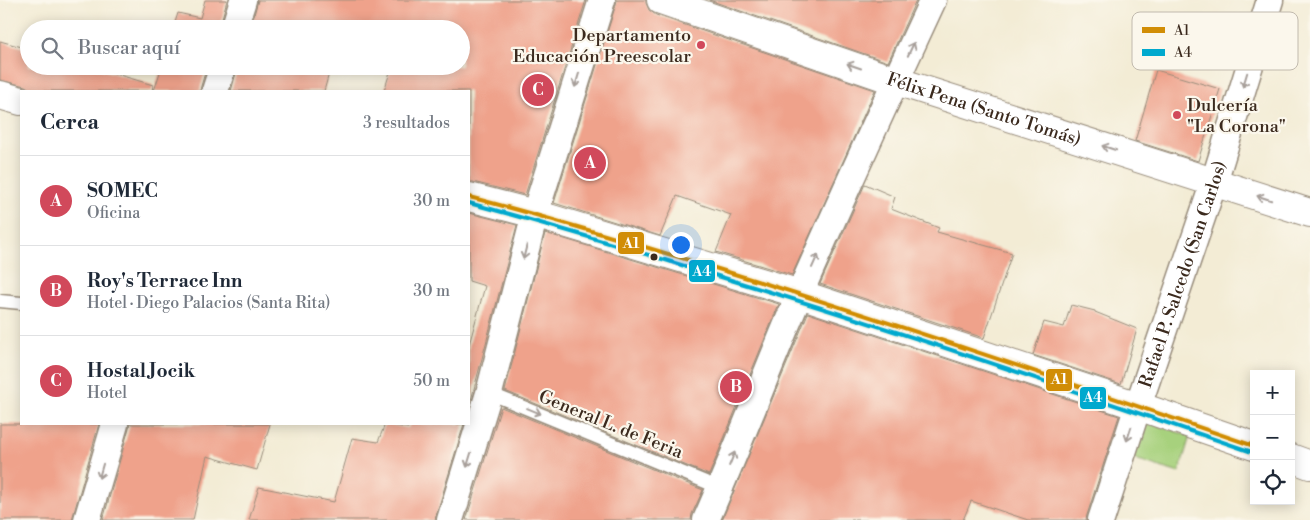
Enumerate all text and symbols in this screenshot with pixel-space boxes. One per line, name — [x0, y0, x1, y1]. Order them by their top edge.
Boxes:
legend — [1132, 12, 1298, 70]
search box — [20, 20, 470, 75]
text: A1 — [1173, 22, 1190, 40]
place label: Departamento Educación Preescolar — [513, 24, 691, 68]
icon: search — [38, 34, 66, 62]
text: Buscar aquí — [78, 36, 180, 60]
marker: Departamento Educación Preescolar — [695, 39, 707, 51]
one-way arrow — [906, 42, 916, 57]
text: A4 — [1173, 44, 1192, 62]
one-way arrow — [846, 61, 862, 71]
street label: Félix Pena (Santo Tomás) — [884, 68, 1084, 151]
pin: C — [522, 71, 554, 109]
one-way arrow — [572, 72, 581, 87]
one-way arrow — [1240, 72, 1250, 88]
place label: Dulcería "La Corona" — [1187, 94, 1286, 138]
marker: Dulcería "La Corona" — [1171, 109, 1183, 121]
text: Cerca — [40, 110, 99, 136]
text: 3 resultados — [363, 113, 450, 133]
one-way arrow — [1101, 143, 1117, 153]
pin: A — [574, 144, 606, 182]
street label: Rafael P. Salcedo (San Carlos) — [1134, 158, 1232, 391]
text: SOMEC — [87, 179, 158, 203]
text: A — [50, 191, 62, 211]
text: 30 m — [413, 191, 450, 211]
one-way arrow — [1256, 192, 1272, 202]
text: Oficina — [87, 203, 140, 223]
line badge: A1 — [617, 231, 645, 255]
your location — [668, 232, 694, 258]
text: A1 — [622, 235, 640, 253]
one-way arrow — [520, 244, 530, 260]
unlabelled marker — [649, 252, 659, 262]
one-way arrow — [810, 254, 820, 269]
line badge: A4 — [688, 259, 716, 283]
text: A4 — [691, 263, 712, 281]
text: Roy's Terrace Inn — [87, 269, 243, 293]
text: B — [50, 281, 62, 301]
text: 30 m — [413, 281, 450, 301]
text: Hotel · Diego Palacios (Santa Rita) — [87, 293, 331, 313]
text: Hostal Jocik — [87, 359, 195, 383]
pin: B — [720, 368, 752, 406]
line badge: A1 — [1045, 368, 1073, 392]
map controls — [1250, 370, 1295, 505]
button: + — [1250, 370, 1295, 415]
text: C — [50, 371, 62, 391]
text: 50 m — [413, 371, 450, 391]
text: A1 — [1050, 371, 1068, 389]
text: Hotel — [87, 383, 127, 403]
street label: General L. de Feria — [535, 385, 687, 464]
line badge: A4 — [1079, 386, 1107, 410]
text: A4 — [1082, 389, 1103, 407]
one-way arrow — [526, 407, 541, 416]
button: − — [1250, 415, 1295, 460]
one-way arrow — [1124, 425, 1133, 441]
one-way arrow — [463, 451, 473, 467]
one-way arrow — [728, 452, 737, 467]
button: locate — [1250, 460, 1295, 505]
one-way arrow — [96, 462, 106, 478]

